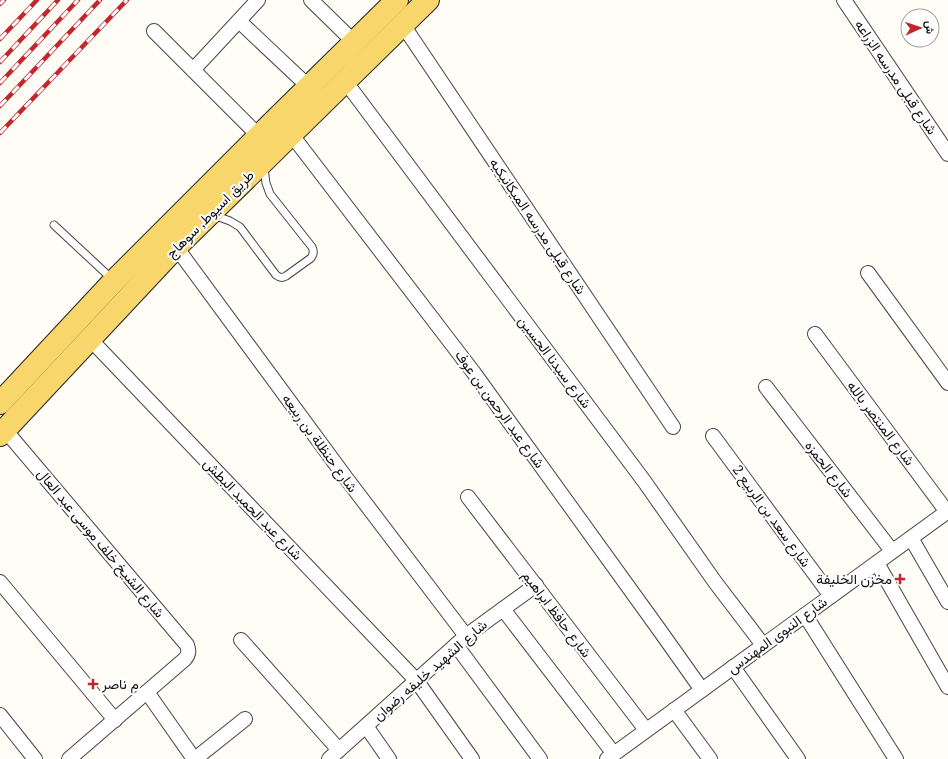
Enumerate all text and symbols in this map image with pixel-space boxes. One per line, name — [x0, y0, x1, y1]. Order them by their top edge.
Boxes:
north arrow — [900, 8, 940, 48]
street label: شارع قبلى مدرسه الزراعه — [851, 16, 941, 138]
street label: شارع قبلى مدرسه الميكانيكيه — [484, 154, 591, 299]
street label: طريق اسيوط, سوهاج — [161, 165, 259, 263]
street label: شارع سيدنا الحسين — [513, 312, 596, 413]
street label: شارع عبد الرحمن بن عوف — [450, 346, 550, 473]
street label: شارع المنتصر بالله — [842, 376, 920, 470]
street label: شارع حنظلة بن ربيعه — [277, 390, 363, 497]
street label: شارع الحمزه — [800, 436, 858, 502]
street label: شارع عبد الحميد البطش — [198, 454, 307, 565]
street label: شارع سعد بن الربيع 2 — [727, 461, 816, 572]
street label: شارع الشيخ خلف موسى عبد العال — [32, 464, 169, 622]
street label: شارع حافظ ابراهيم — [517, 566, 596, 662]
place label: مخزن الخليفة — [816, 569, 892, 588]
marker: مخزن الخليفة — [895, 574, 905, 584]
street label: شارع النبوى المهندس — [723, 592, 832, 679]
street label: شارع الشهيد خليفه رضوان — [369, 615, 492, 726]
place label: م ناصر — [101, 674, 139, 693]
marker: م ناصر — [87, 678, 99, 690]

